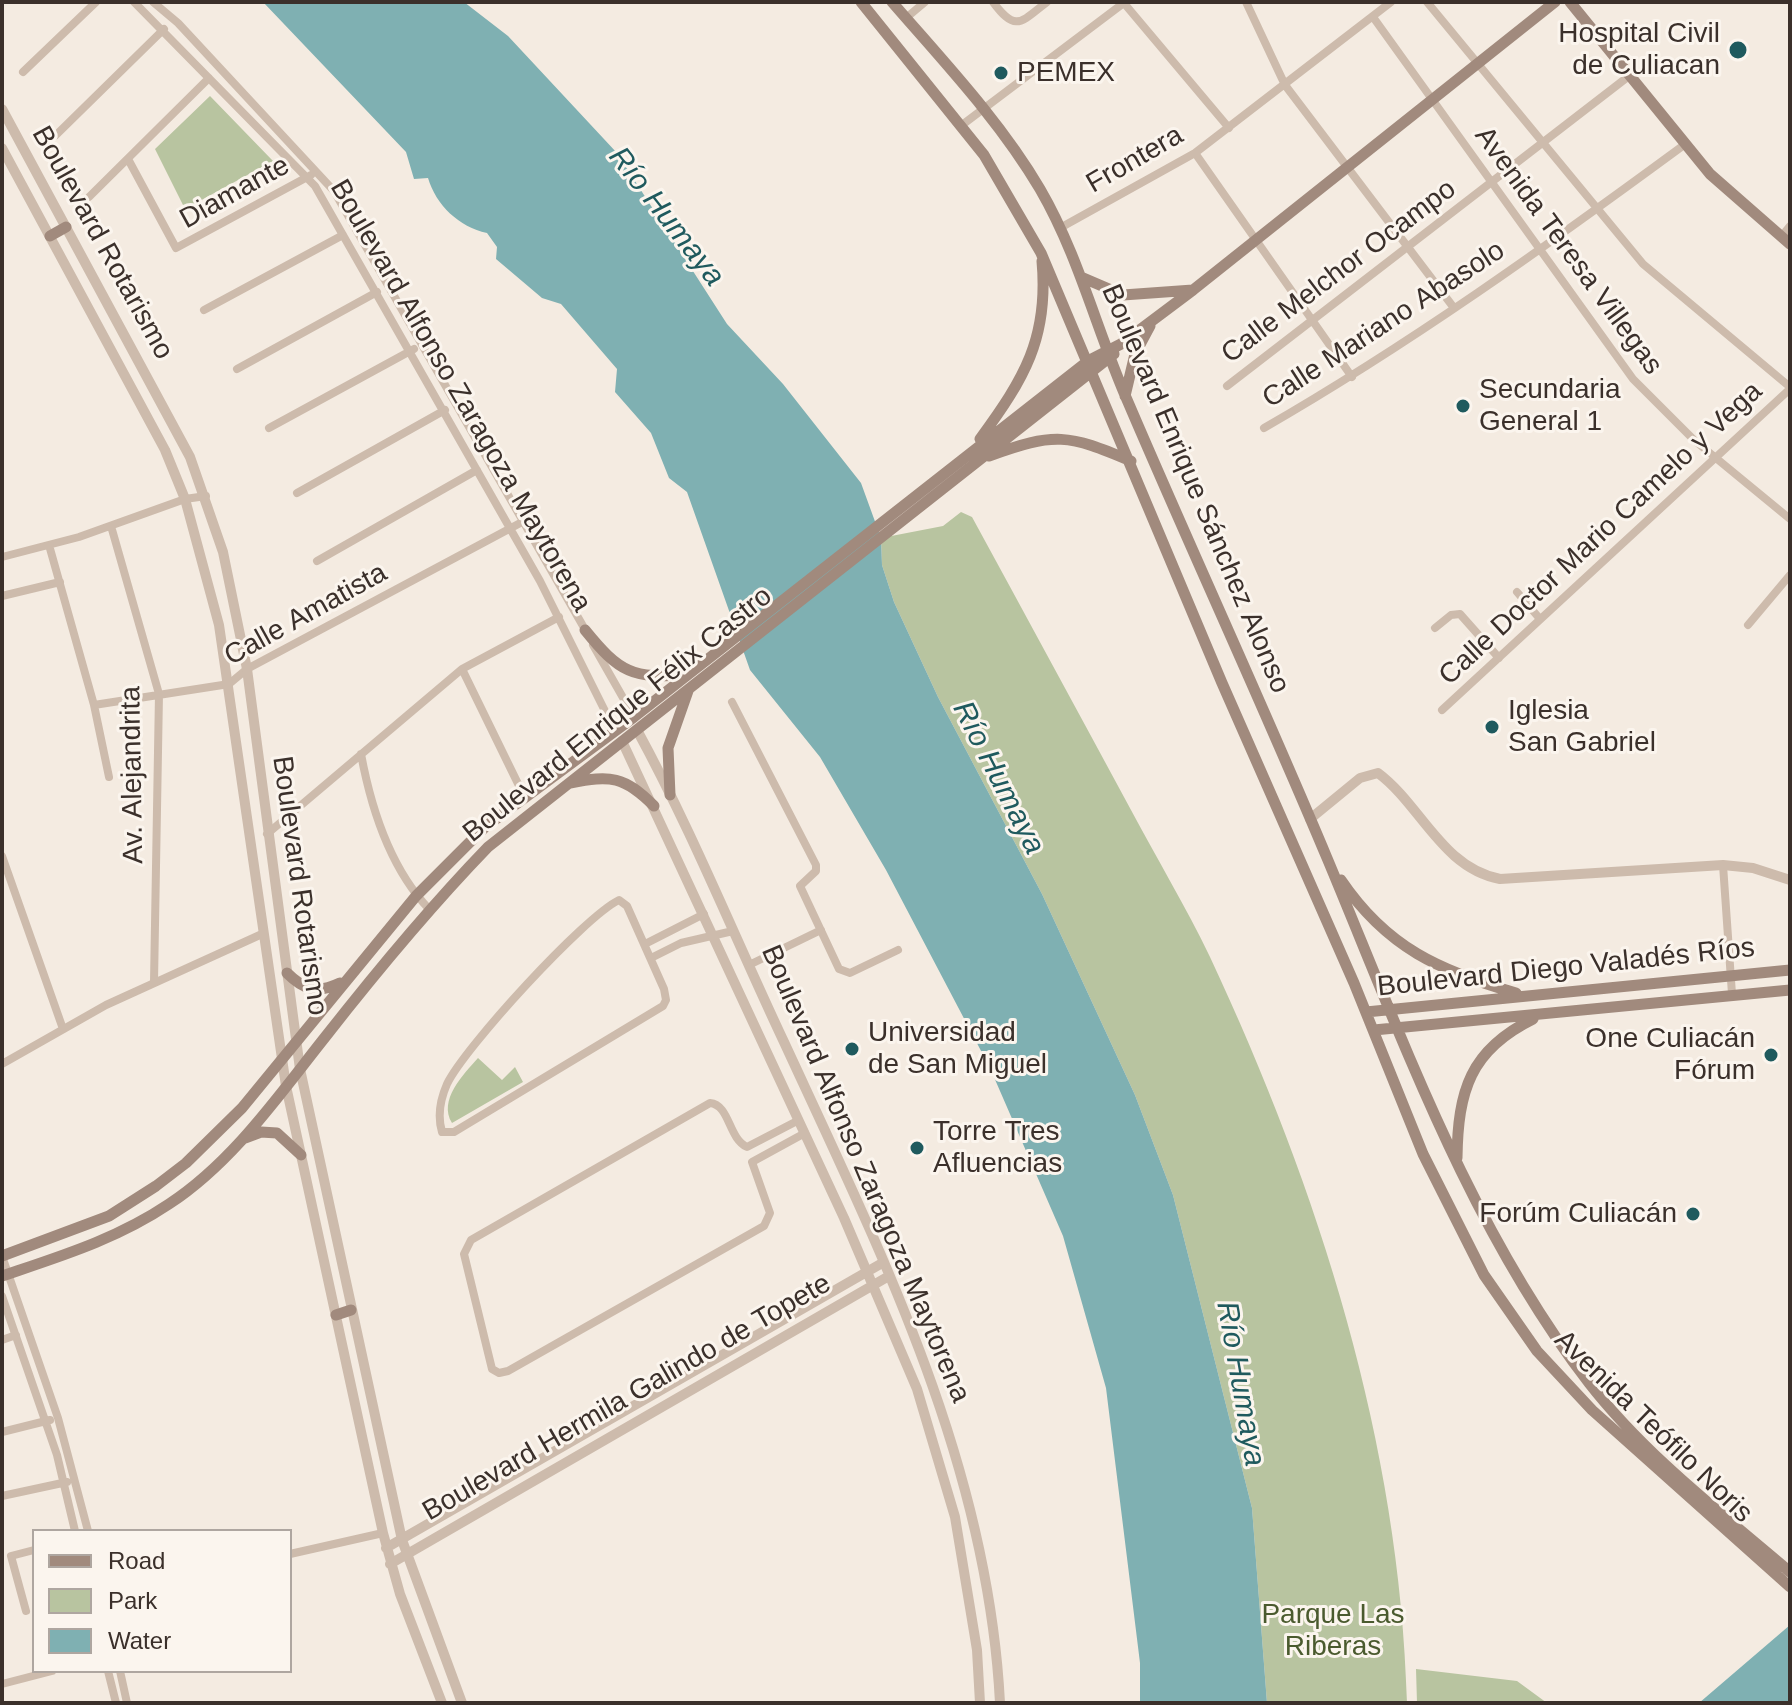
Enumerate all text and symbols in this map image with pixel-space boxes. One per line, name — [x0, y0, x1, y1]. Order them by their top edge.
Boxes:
place label: Hospital Civil de Culiacan — [1558, 17, 1720, 83]
marker: Hospital Civil de Culiacan — [1727, 39, 1749, 61]
place label: PEMEX — [1017, 56, 1115, 90]
marker: PEMEX — [992, 64, 1010, 82]
street label: Frontera — [1081, 119, 1189, 201]
street label: Boulevard Rotarismo — [24, 121, 180, 365]
street label: Avenida Teresa Villegas — [1467, 121, 1669, 381]
water label: Río Humaya — [600, 140, 732, 294]
street label: Diamante — [174, 149, 296, 237]
street label: Calle Melchor Ocampo — [1215, 173, 1463, 371]
street label: Boulevard Alfonso Zaragoza Maytorena — [322, 174, 598, 618]
street label: Calle Mariano Abasolo — [1257, 234, 1511, 416]
street label: Boulevard Enrique Sánchez Alonso — [1093, 280, 1297, 698]
place label: Secundaria General 1 — [1479, 373, 1621, 439]
street label: Calle Doctor Mario Camelo y Vega — [1432, 375, 1770, 693]
marker: Secundaria General 1 — [1454, 397, 1472, 415]
street label: Calle Amatista — [219, 557, 393, 673]
street label: Boulevard Enrique Félix Castro — [457, 580, 779, 850]
street label: Av. Alejandrita — [115, 686, 151, 864]
place label: Iglesia San Gabriel — [1508, 694, 1656, 760]
water label: Río Humaya — [944, 696, 1052, 860]
marker: Iglesia San Gabriel — [1483, 718, 1501, 736]
street label: Boulevard Rotarismo — [264, 754, 334, 1018]
street label: Boulevard Diego Valadés Ríos — [1376, 931, 1756, 1005]
street label: Boulevard Alfonso Zaragoza Maytorena — [753, 940, 977, 1408]
place label: Universidad de San Miguel — [868, 1016, 1047, 1082]
place label: One Culiacán Fórum — [1585, 1022, 1755, 1088]
marker: Universidad de San Miguel — [843, 1040, 861, 1058]
marker: One Culiacán Fórum — [1762, 1046, 1780, 1064]
place label: Torre Tres Afluencias — [933, 1115, 1062, 1181]
marker: Torre Tres Afluencias — [908, 1139, 926, 1157]
place label: Forúm Culiacán — [1479, 1197, 1677, 1231]
marker: Forúm Culiacán — [1684, 1205, 1702, 1223]
street label: Boulevard Hermila Galindo de Topete — [417, 1267, 837, 1529]
water label: Río Humaya — [1208, 1299, 1272, 1469]
street label: Avenida Teófilo Noris — [1547, 1324, 1759, 1530]
legend — [32, 1529, 292, 1673]
text: Road — [108, 1547, 165, 1574]
text: Park — [108, 1587, 157, 1614]
park label: Parque Las Riberas — [1261, 1598, 1405, 1664]
text: Water — [108, 1627, 171, 1654]

